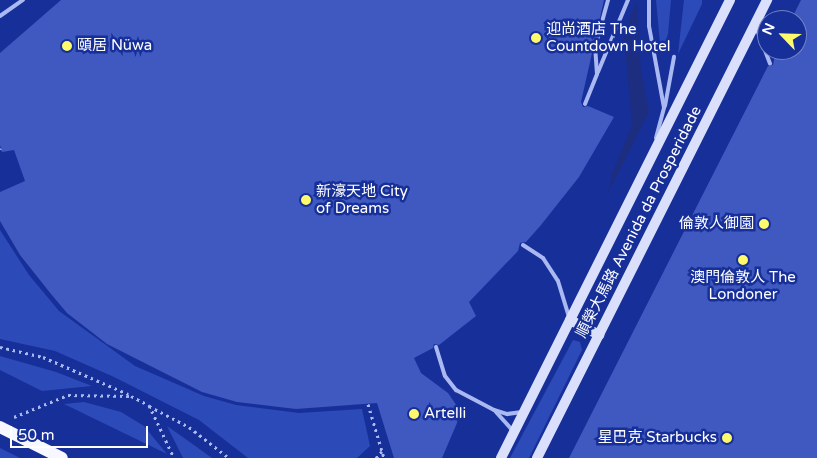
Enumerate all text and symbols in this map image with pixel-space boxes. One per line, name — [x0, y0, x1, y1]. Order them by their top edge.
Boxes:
north arrow — [757, 10, 807, 60]
place label: 迎尚酒店 The Countdown Hotel — [546, 20, 670, 55]
text: N — [759, 21, 779, 38]
marker: 迎尚酒店 The Countdown Hotel — [530, 32, 542, 44]
place label: 頤居 Nüwa — [77, 37, 152, 55]
marker: 頤居 Nüwa — [61, 40, 73, 52]
street label: 順榮大馬路 Avenida da Prosperidade — [573, 103, 705, 341]
place label: 新濠天地 City of Dreams — [316, 182, 408, 217]
marker: 新濠天地 City of Dreams — [300, 194, 312, 206]
place label: 倫敦人御園 — [679, 215, 754, 233]
marker: 倫敦人御園 — [758, 218, 770, 230]
marker: 澳門倫敦人 The Londoner — [737, 254, 749, 266]
place label: 澳門倫敦人 The Londoner — [690, 268, 796, 303]
place label: Artelli — [424, 405, 466, 423]
marker: Artelli — [408, 408, 420, 420]
scale bar — [12, 416, 150, 448]
text: 50 m — [18, 426, 55, 444]
place label: 星巴克 Starbucks — [597, 429, 717, 447]
marker: 星巴克 Starbucks — [721, 432, 733, 444]

